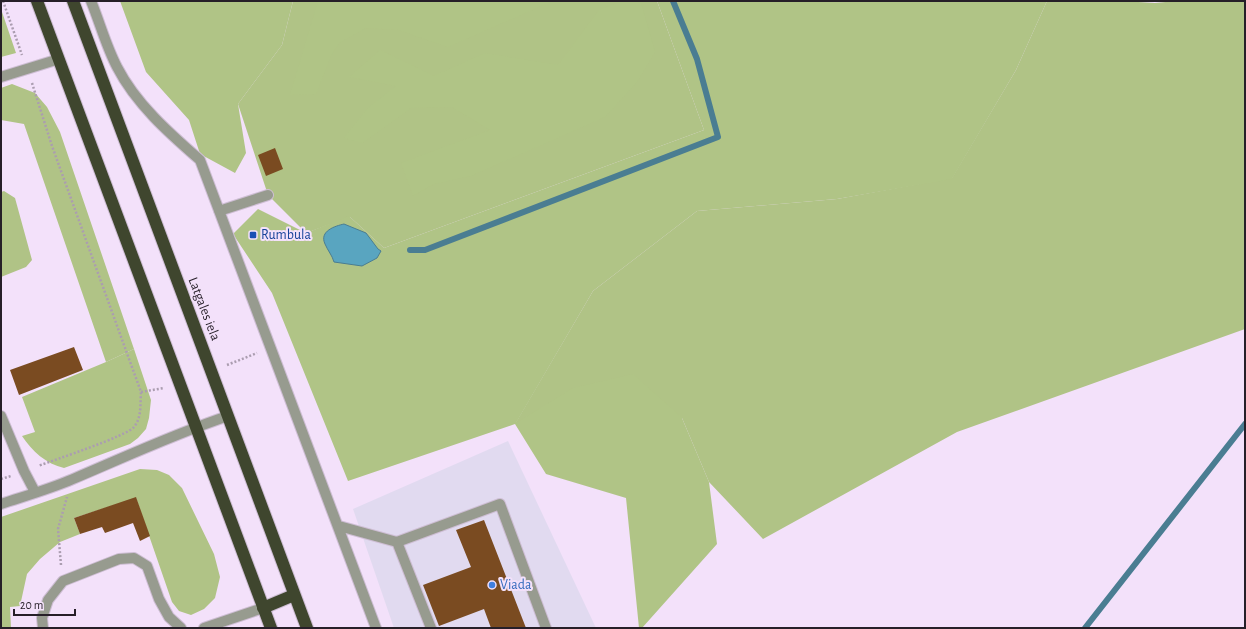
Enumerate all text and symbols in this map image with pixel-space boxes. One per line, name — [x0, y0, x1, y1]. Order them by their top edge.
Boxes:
place label: Rumbula — [261, 228, 311, 242]
marker: Rumbula — [248, 230, 258, 240]
street label: Latgales iela — [186, 275, 223, 343]
place label: Viada — [500, 578, 532, 592]
marker: Viada — [487, 580, 497, 590]
scale bar — [14, 591, 75, 617]
text: 20 m — [20, 599, 43, 611]

